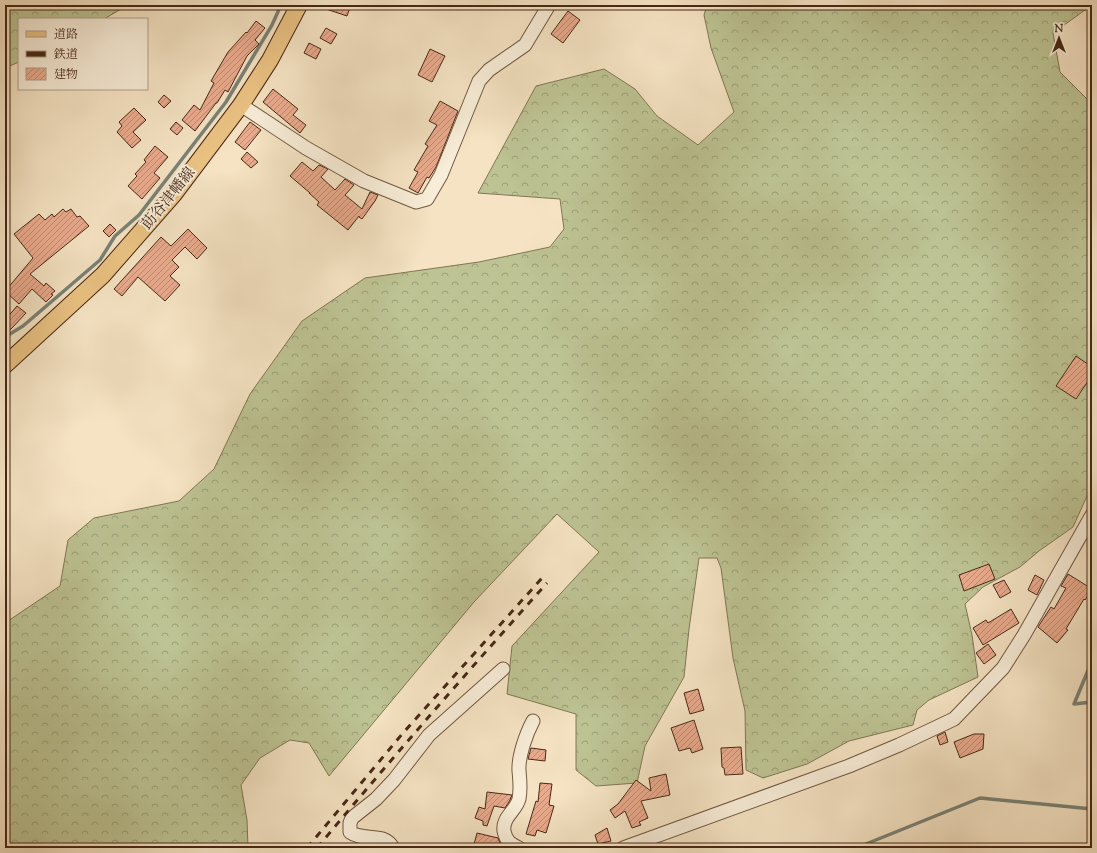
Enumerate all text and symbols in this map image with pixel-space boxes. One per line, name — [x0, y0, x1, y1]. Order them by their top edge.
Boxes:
legend — [18, 18, 148, 90]
north arrow — [1039, 18, 1079, 58]
text: N — [1054, 21, 1064, 37]
text: 道路 — [54, 26, 78, 44]
text: 鉄道 — [53, 46, 78, 64]
text: 建物 — [54, 66, 78, 84]
street label: 莇谷津幡線 — [137, 163, 201, 235]

